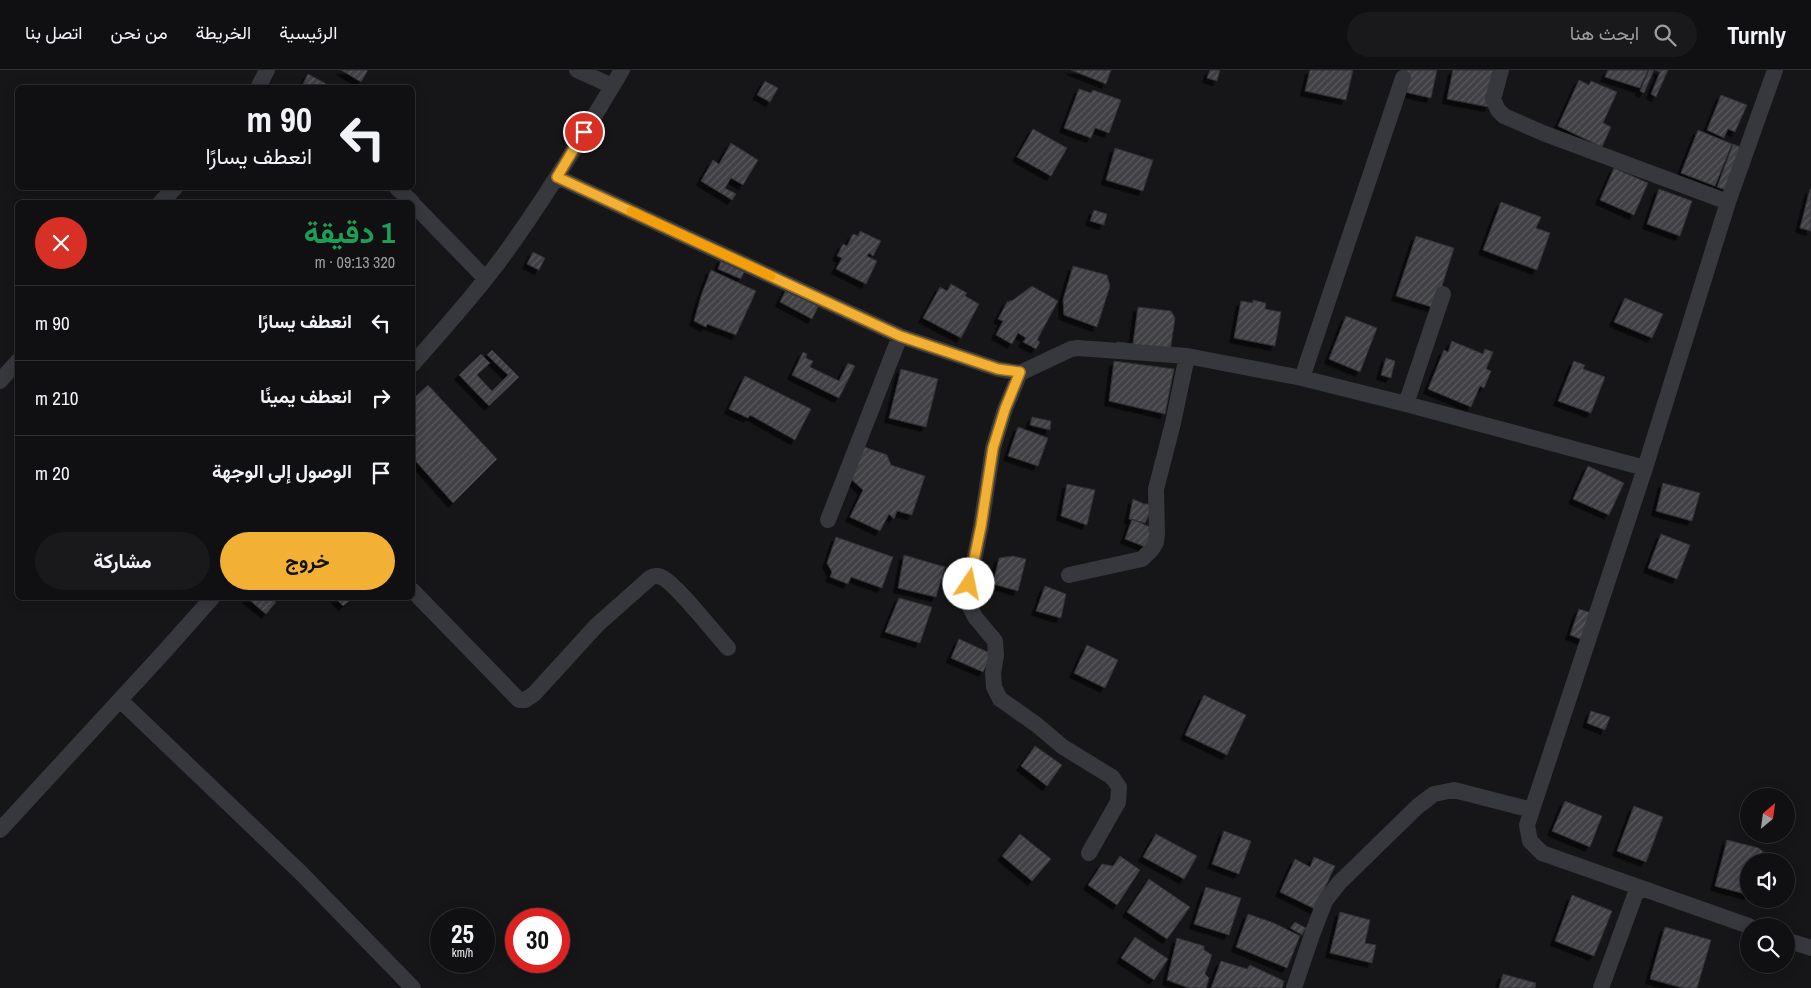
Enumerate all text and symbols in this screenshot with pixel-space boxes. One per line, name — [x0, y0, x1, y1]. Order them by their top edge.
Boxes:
search box — [1347, 12, 1697, 57]
text: Turnly — [1727, 19, 1786, 51]
text: اتصل بنا — [25, 20, 82, 45]
text: من نحن — [110, 20, 168, 45]
text: الخريطة — [196, 20, 251, 45]
text: الرئيسية — [279, 20, 337, 45]
text: ابحث هنا — [1570, 20, 1639, 46]
icon: search — [1651, 21, 1679, 49]
text: 90 m — [247, 96, 312, 143]
icon: left — [330, 105, 395, 170]
pin — [563, 111, 605, 153]
icon: arrive — [570, 118, 598, 146]
text: انعطف يسارًا — [205, 141, 312, 171]
text: 1 دقيقة — [304, 212, 395, 252]
button: close — [35, 217, 87, 269]
text: 320 m · 09:13 — [315, 251, 395, 273]
text: انعطف يسارًا — [258, 308, 352, 334]
icon: left — [367, 309, 395, 337]
text: 90 m — [35, 310, 70, 336]
text: انعطف يمينًا — [260, 383, 352, 409]
icon: right — [367, 384, 395, 412]
text: 210 m — [35, 385, 78, 411]
text: الوصول إلى الوجهة — [212, 458, 352, 484]
icon: arrive — [367, 459, 395, 487]
text: 20 m — [35, 460, 70, 486]
button: مشاركة — [35, 532, 210, 590]
button: خروج — [220, 532, 395, 590]
position arrow — [942, 557, 994, 609]
north arrow — [1740, 788, 1795, 842]
map controls — [1740, 788, 1795, 973]
button: sound — [1740, 853, 1795, 908]
speed limit sign: 30 — [505, 908, 570, 973]
text: 25 — [451, 917, 474, 951]
button: search — [1740, 918, 1795, 973]
text: km/h — [452, 945, 473, 961]

